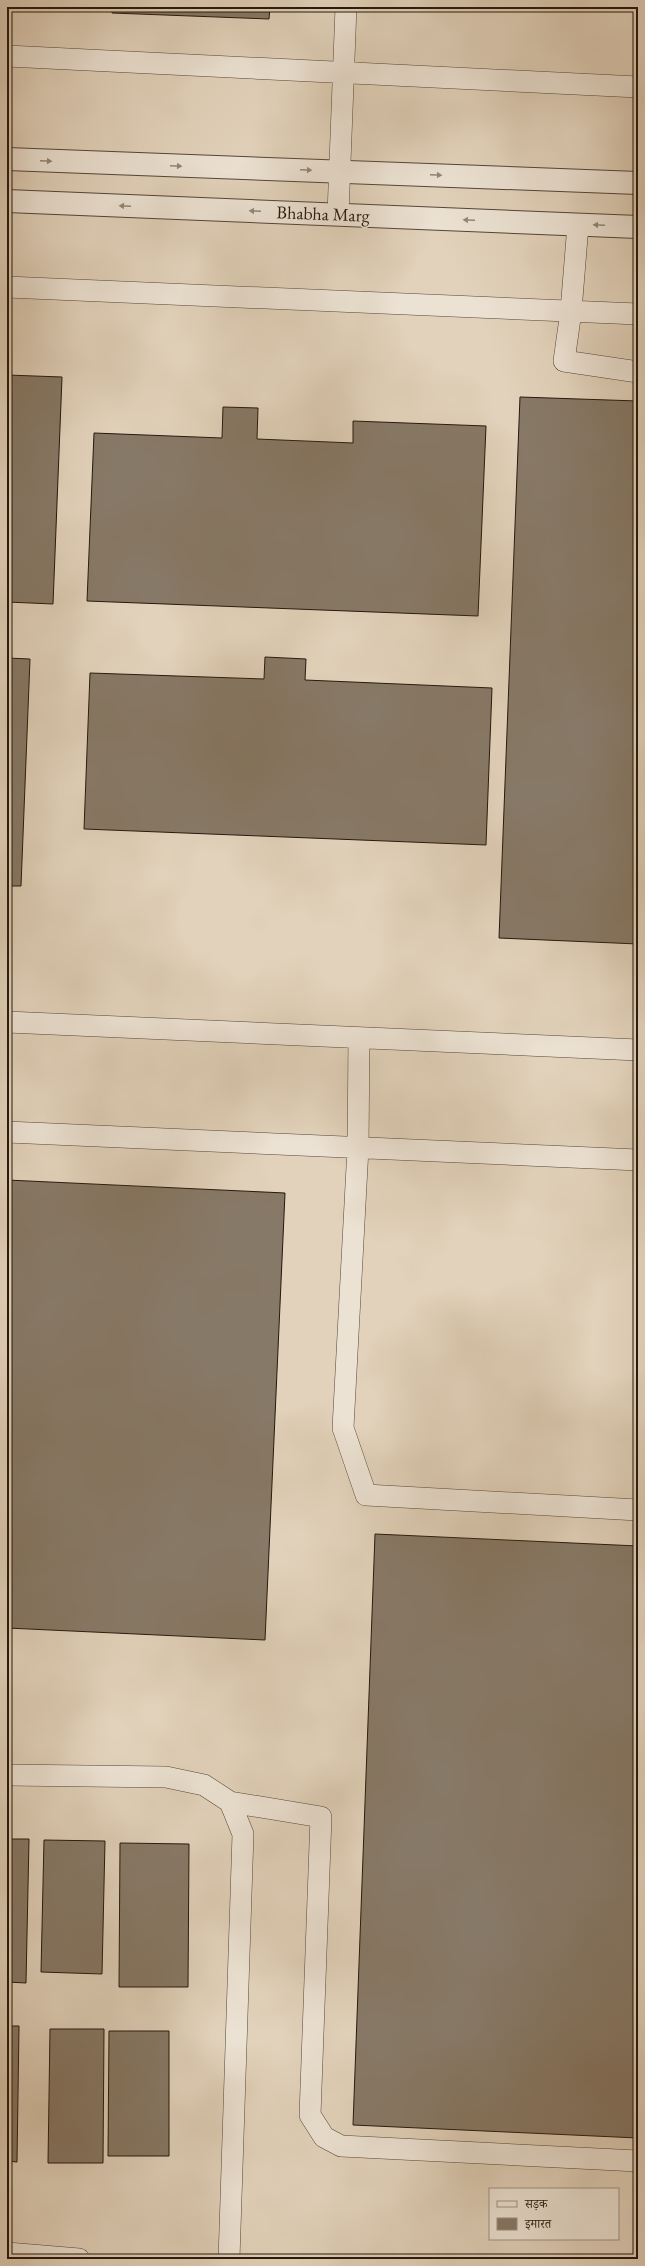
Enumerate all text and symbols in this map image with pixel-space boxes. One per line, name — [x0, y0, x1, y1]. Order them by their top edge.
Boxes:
one-way arrow — [40, 157, 52, 164]
one-way arrow — [170, 162, 182, 169]
one-way arrow — [300, 167, 312, 174]
one-way arrow — [430, 172, 442, 179]
street label: Bhabha Marg — [276, 200, 370, 227]
one-way arrow — [118, 203, 131, 209]
one-way arrow — [248, 208, 261, 214]
one-way arrow — [462, 217, 475, 223]
one-way arrow — [593, 222, 605, 229]
legend — [489, 2188, 619, 2240]
text: सड़क — [524, 2196, 549, 2212]
text: इमारत — [524, 2216, 552, 2232]

